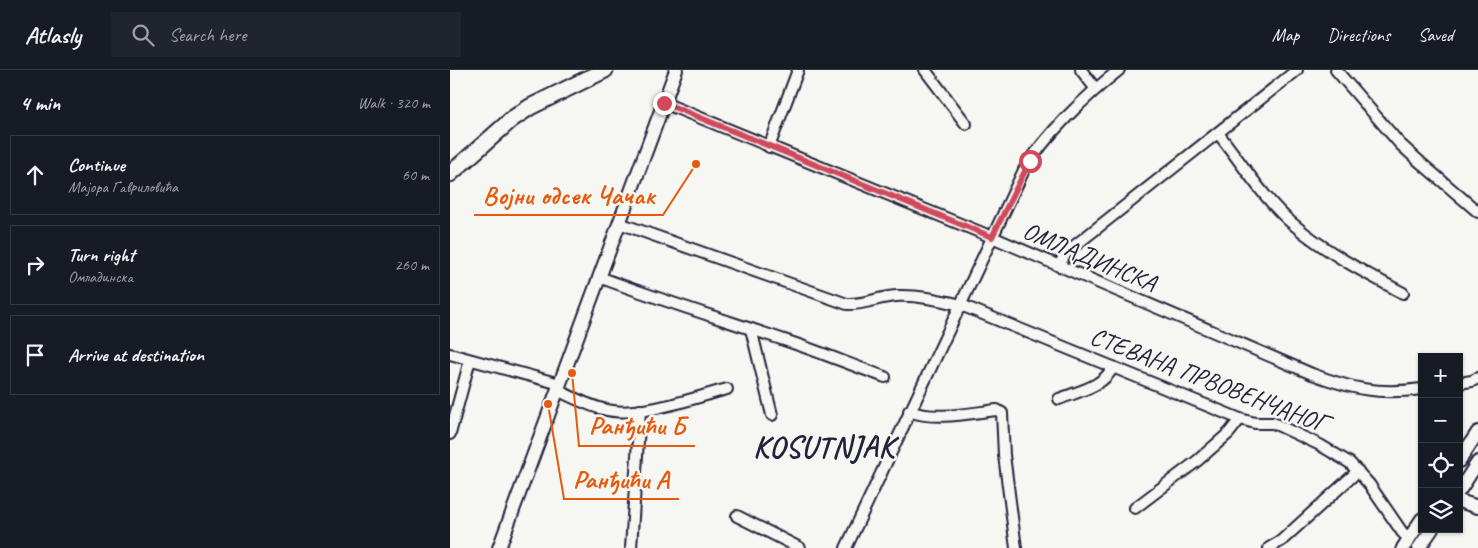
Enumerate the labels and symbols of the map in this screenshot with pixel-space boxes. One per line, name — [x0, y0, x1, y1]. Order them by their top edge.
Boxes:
route end — [653, 92, 676, 115]
route start — [1019, 150, 1042, 173]
callout: Војни одсек Чачак — [474, 174, 663, 215]
text: Војни одсек Чачак — [483, 179, 657, 212]
street label: ОМЛАДИНСКА — [1018, 215, 1162, 300]
street label: СТЕВАНА ПРВОВЕНЧАНОГ — [1086, 320, 1337, 442]
callout: Ранђићи Б — [579, 405, 695, 446]
text: Ранђићи Б — [589, 409, 689, 442]
district label: KOSUTNJAK — [753, 428, 899, 466]
callout: Ранђићи А — [564, 458, 679, 499]
text: Ранђићи А — [573, 463, 671, 496]

